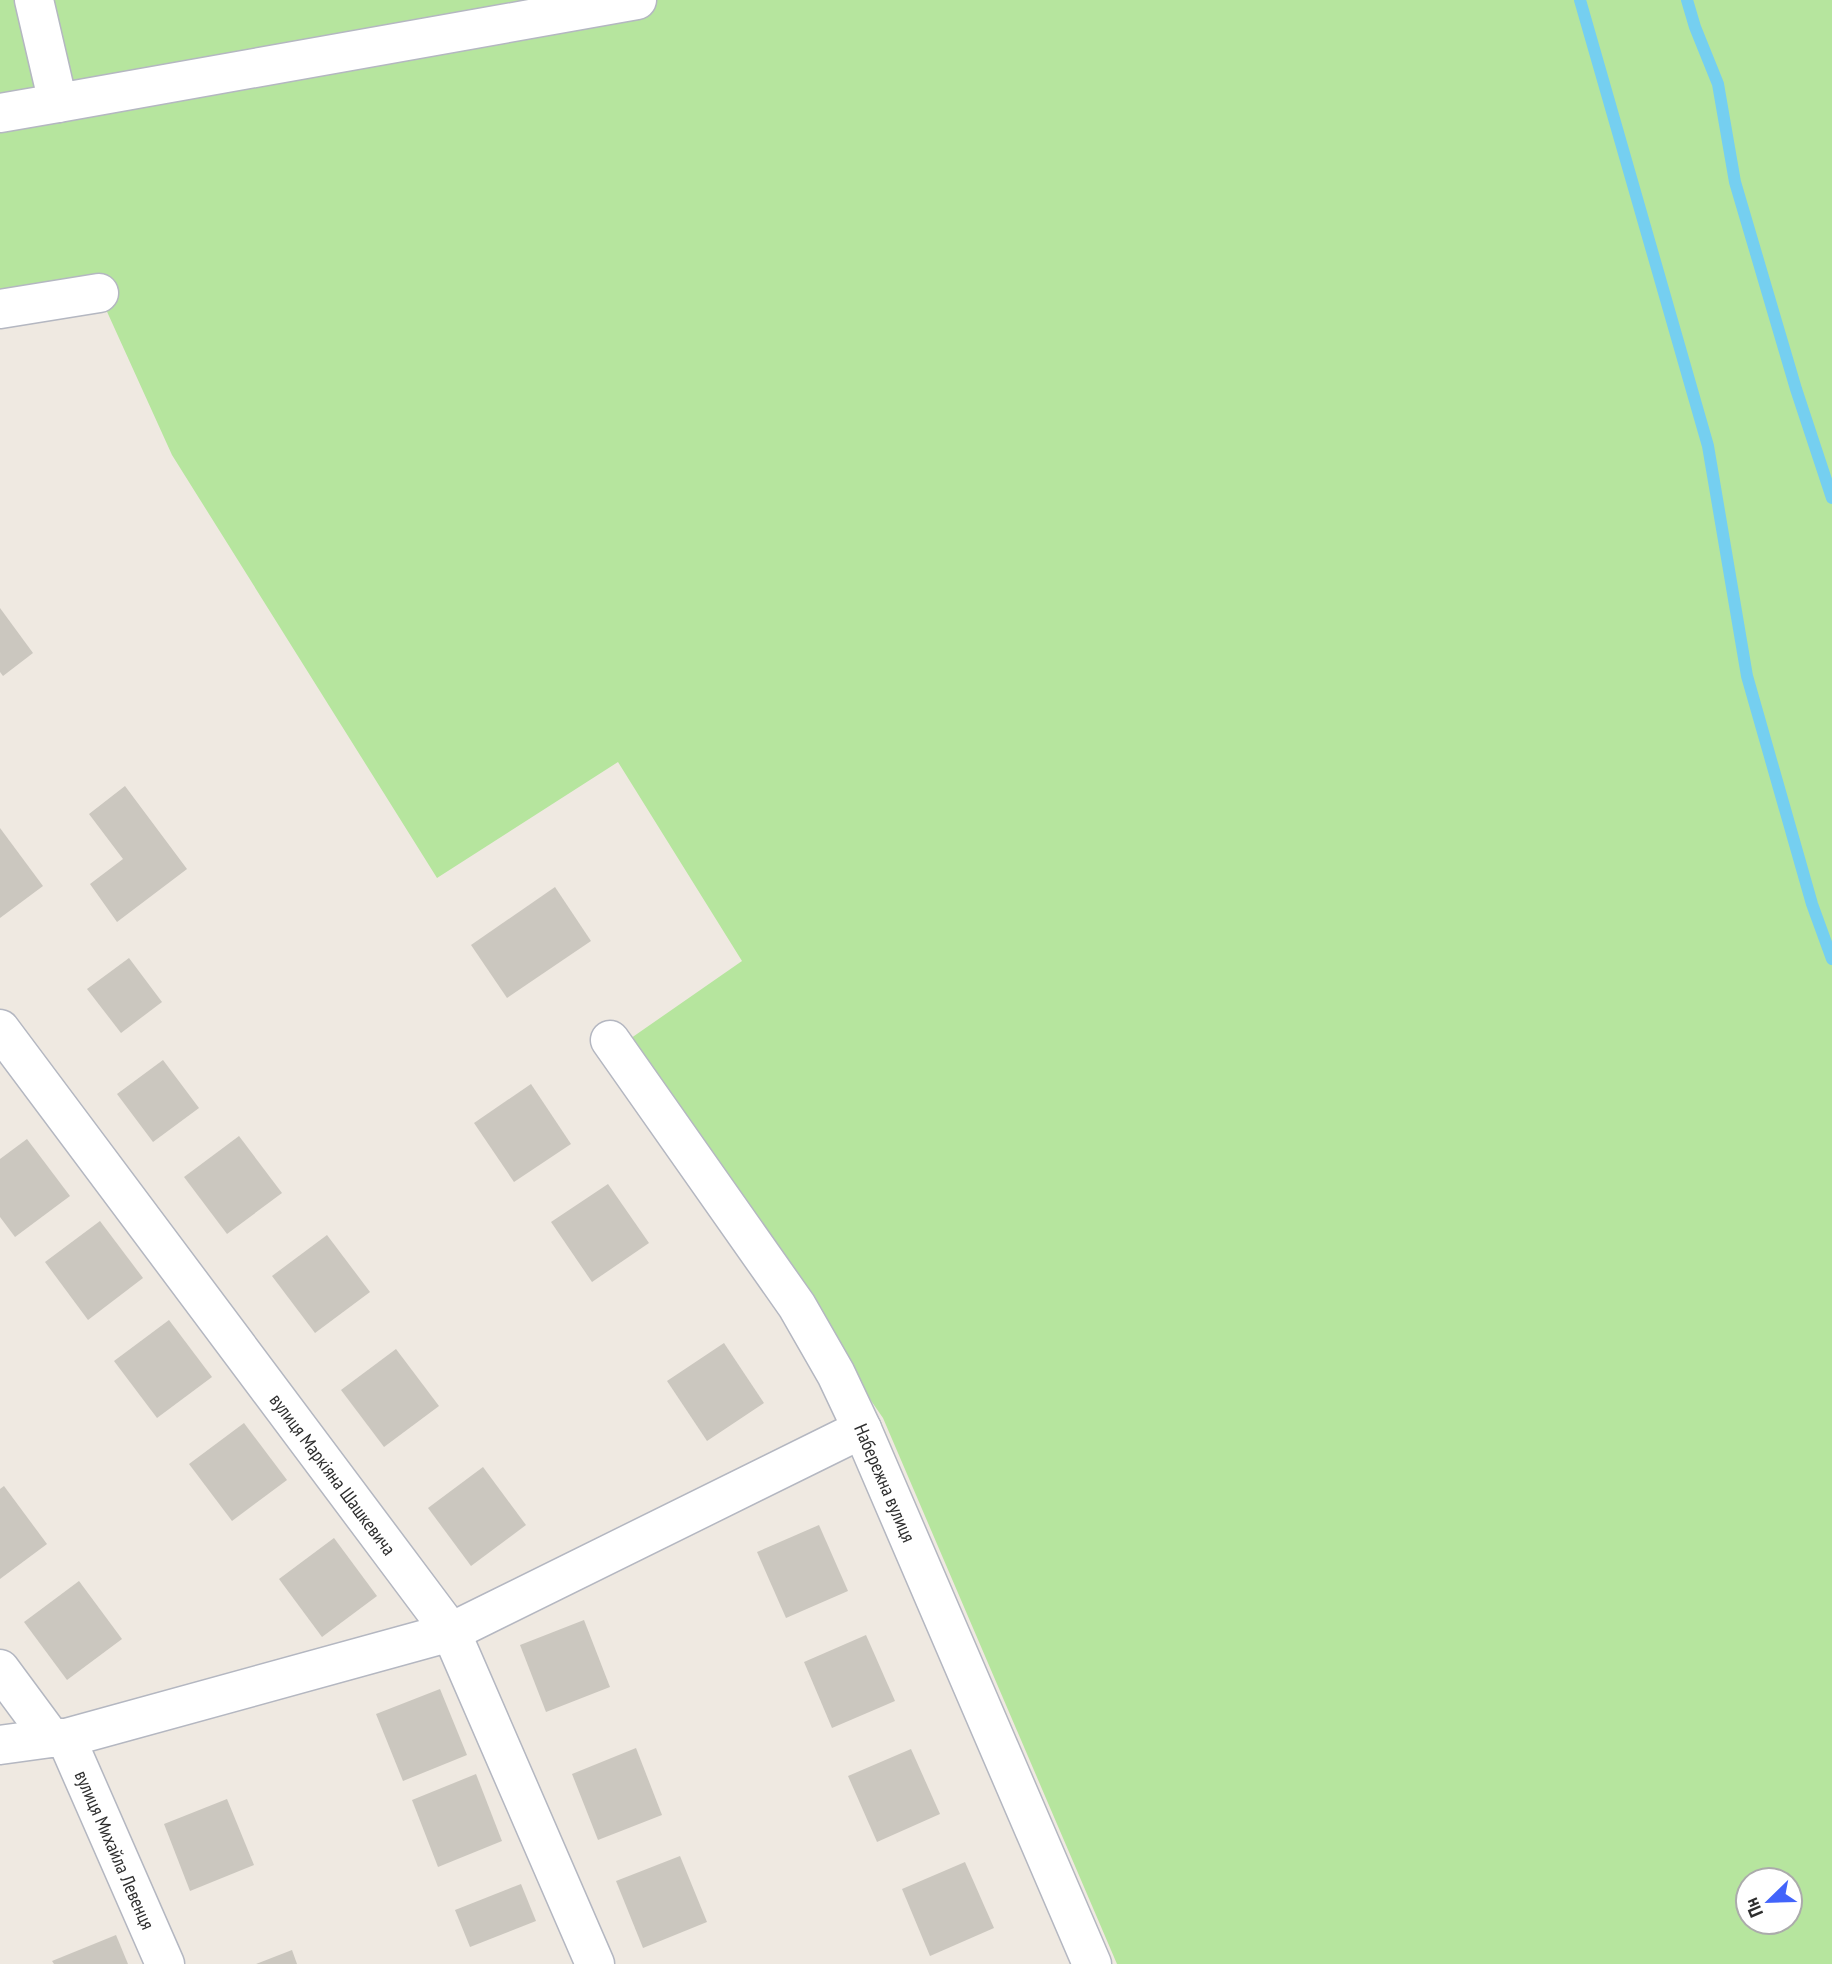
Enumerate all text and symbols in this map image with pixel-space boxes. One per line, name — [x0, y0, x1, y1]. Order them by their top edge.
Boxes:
street label: вулиця Маркіяна Шашкевича — [265, 1389, 401, 1560]
street label: Набережна вулиця — [849, 1420, 921, 1546]
street label: вулиця Михайла Левенця — [70, 1767, 160, 1933]
north arrow — [1734, 1866, 1804, 1936]
text: Пн — [1739, 1894, 1768, 1921]

